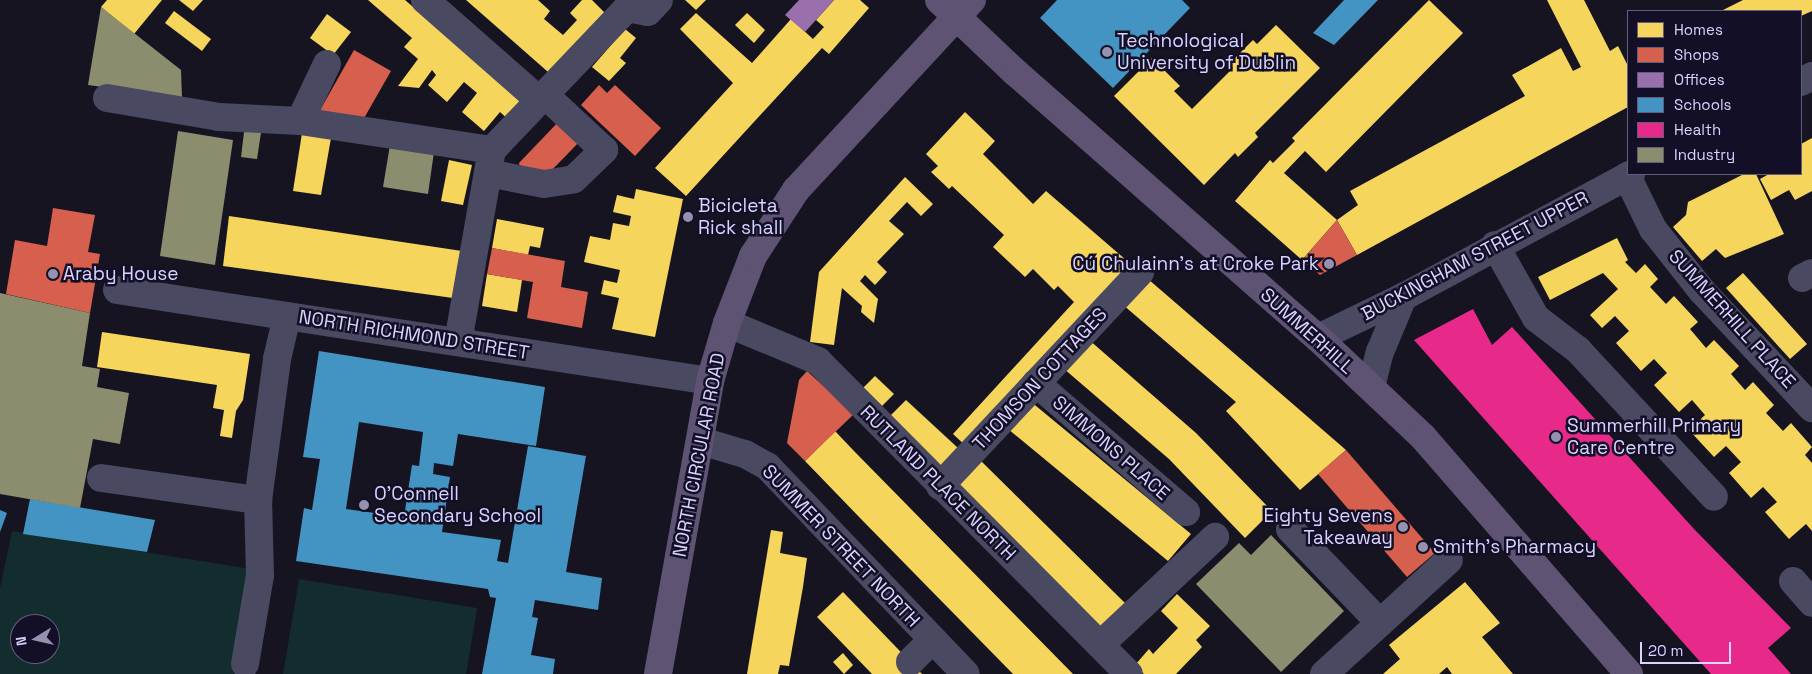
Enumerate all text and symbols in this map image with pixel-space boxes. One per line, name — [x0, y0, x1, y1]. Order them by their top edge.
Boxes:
legend — [1627, 10, 1802, 175]
text: Homes — [1674, 20, 1723, 39]
place label: Technological University of Dublin — [1117, 30, 1296, 74]
text: Shops — [1674, 45, 1719, 64]
marker: Technological University of Dublin — [1101, 46, 1113, 58]
text: Offices — [1674, 70, 1725, 89]
text: Schools — [1674, 95, 1731, 114]
text: Health — [1674, 120, 1721, 139]
text: Industry — [1674, 145, 1735, 164]
street label: BUCKINGHAM STREET UPPER — [1357, 186, 1593, 326]
place label: Bicicleta Rick shall — [698, 195, 783, 239]
marker: Bicicleta Rick shall — [682, 211, 694, 223]
street label: SUMMERHILL PLACE — [1664, 245, 1800, 393]
place label: Cú Chulainn's at Croke Park — [1072, 253, 1319, 275]
marker: Cú Chulainn's at Croke Park — [1323, 258, 1335, 270]
place label: Araby House — [63, 263, 179, 285]
marker: Araby House — [47, 268, 59, 280]
street label: SUMMERHILL — [1256, 283, 1358, 379]
street label: THOMSON COTTAGES — [968, 303, 1112, 455]
street label: NORTH RICHMOND STREET — [297, 306, 531, 364]
street label: NORTH CIRCULAR ROAD — [668, 351, 730, 559]
street label: SIMMONS PLACE — [1048, 391, 1174, 505]
street label: RUTLAND PLACE NORTH — [856, 401, 1020, 565]
place label: Summerhill Primary Care Centre — [1567, 415, 1741, 459]
marker: Summerhill Primary Care Centre — [1549, 430, 1563, 444]
street label: SUMMER STREET NORTH — [757, 460, 925, 632]
place label: O'Connell Secondary School — [374, 483, 541, 527]
marker: O'Connell Secondary School — [358, 499, 370, 511]
place label: Eighty Sevens Takeaway — [1264, 505, 1393, 549]
marker: Eighty Sevens Takeaway — [1397, 521, 1409, 533]
place label: Smith's Pharmacy — [1433, 536, 1596, 558]
marker: Smith's Pharmacy — [1417, 541, 1429, 553]
north arrow — [10, 614, 60, 664]
scale bar — [1642, 632, 1733, 664]
text: N — [12, 635, 31, 647]
text: 20 m — [1648, 641, 1683, 660]

